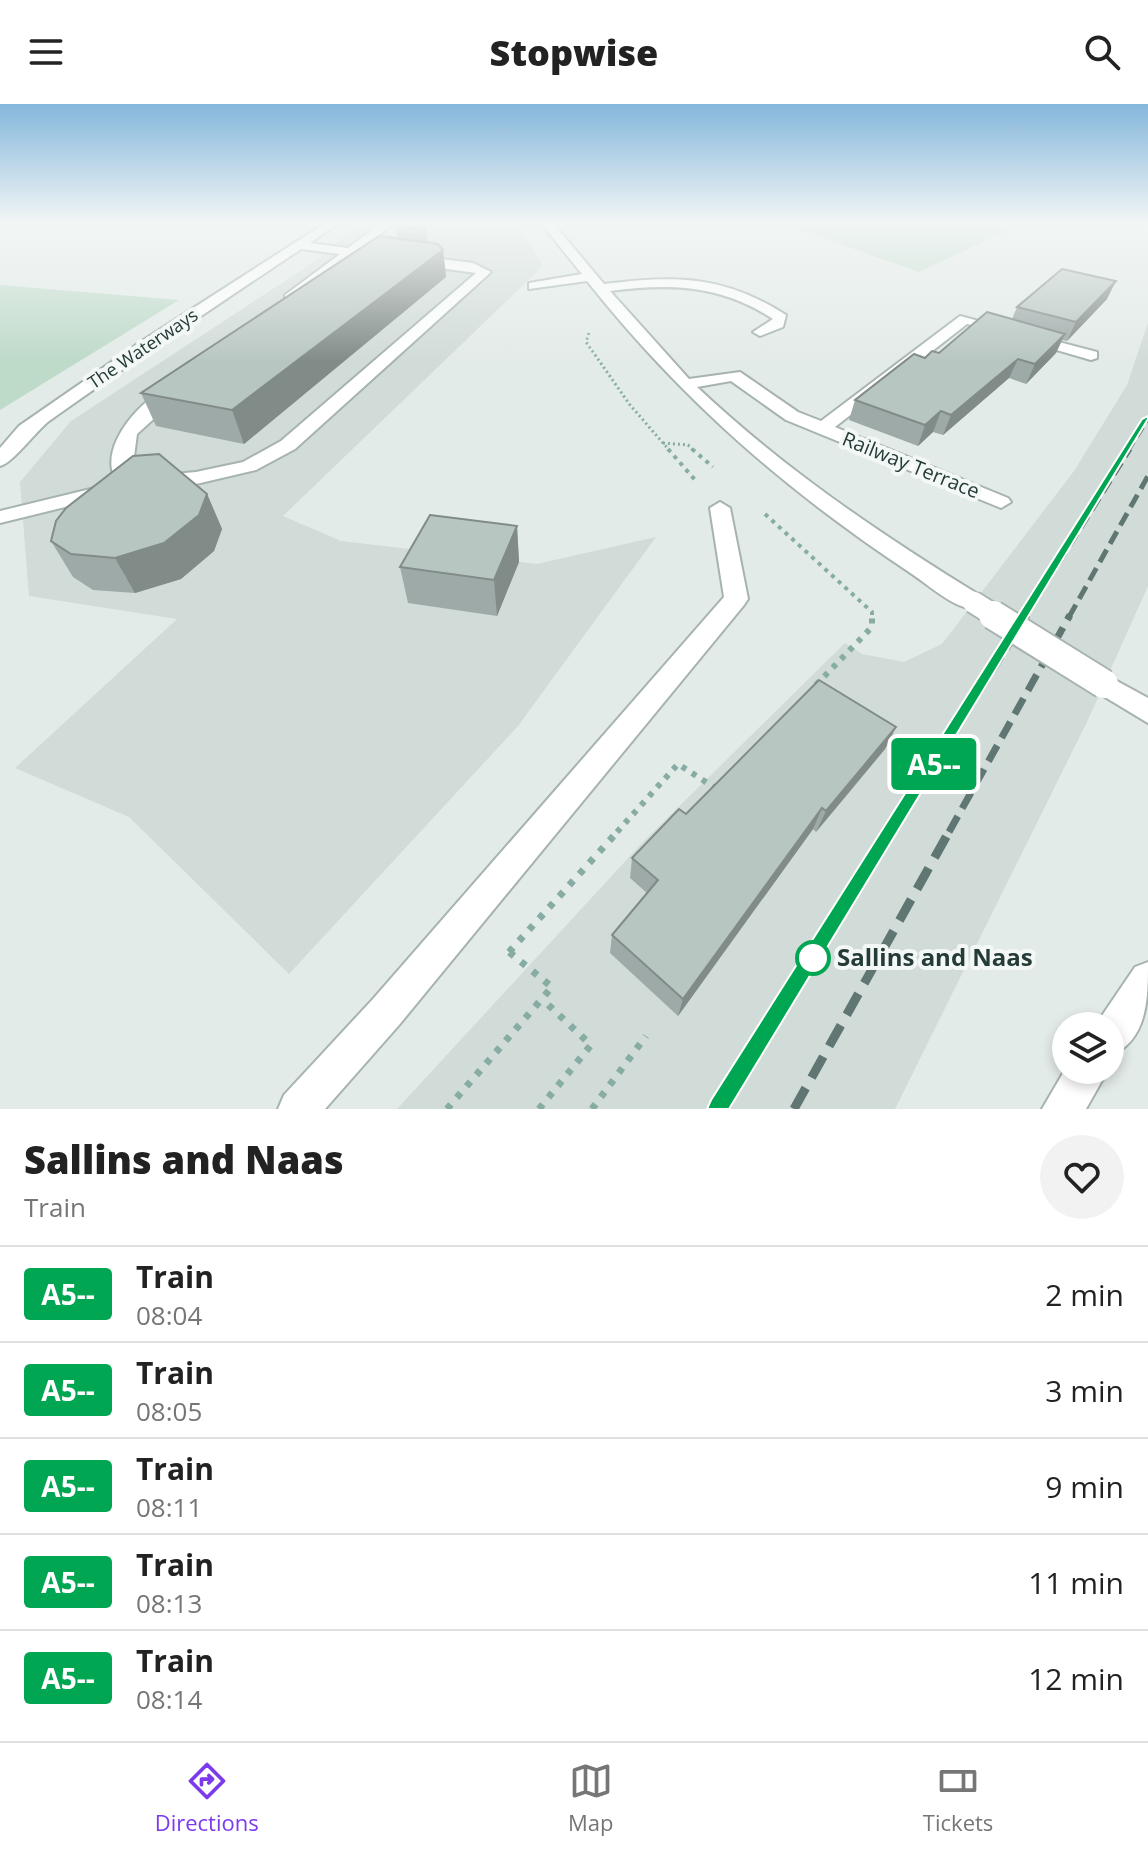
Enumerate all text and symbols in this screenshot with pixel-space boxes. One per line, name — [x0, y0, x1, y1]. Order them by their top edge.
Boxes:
text: Stopwise — [490, 28, 658, 77]
icon: menu — [24, 30, 68, 74]
icon: search — [1080, 30, 1124, 74]
street label: The Waterways — [83, 302, 202, 394]
street label: Railway Terrace — [838, 425, 984, 504]
line badge: A5-- — [878, 738, 990, 790]
text: A5-- — [907, 745, 961, 783]
place label: Sallins and Naas — [837, 940, 1033, 973]
marker: Sallins and Naas — [796, 941, 830, 975]
map controls — [1052, 1012, 1124, 1084]
button: layers — [1052, 1012, 1124, 1084]
text: Sallins and Naas — [24, 1133, 344, 1185]
button: heart — [1040, 1135, 1124, 1219]
text: Train — [24, 1189, 86, 1225]
text: Train — [136, 1256, 214, 1297]
text: 2 min — [1045, 1274, 1124, 1315]
text: A5-- — [41, 1275, 95, 1313]
text: 08:04 — [136, 1297, 202, 1333]
text: Train — [136, 1352, 214, 1393]
text: 3 min — [1045, 1370, 1124, 1411]
text: A5-- — [41, 1371, 95, 1409]
text: 08:05 — [136, 1393, 202, 1429]
text: Train — [136, 1448, 214, 1489]
text: 9 min — [1045, 1466, 1124, 1507]
text: A5-- — [41, 1467, 95, 1505]
text: 08:11 — [136, 1489, 202, 1525]
text: Train — [136, 1544, 214, 1585]
text: 11 min — [1028, 1562, 1124, 1603]
text: A5-- — [41, 1563, 95, 1601]
text: 08:13 — [136, 1585, 202, 1621]
text: Train — [136, 1640, 214, 1681]
text: 12 min — [1028, 1658, 1124, 1699]
text: A5-- — [41, 1659, 95, 1697]
text: 08:14 — [136, 1681, 202, 1717]
tab: Directions — [155, 1759, 259, 1837]
tab: Map — [568, 1759, 614, 1837]
tab: Tickets — [923, 1759, 993, 1837]

